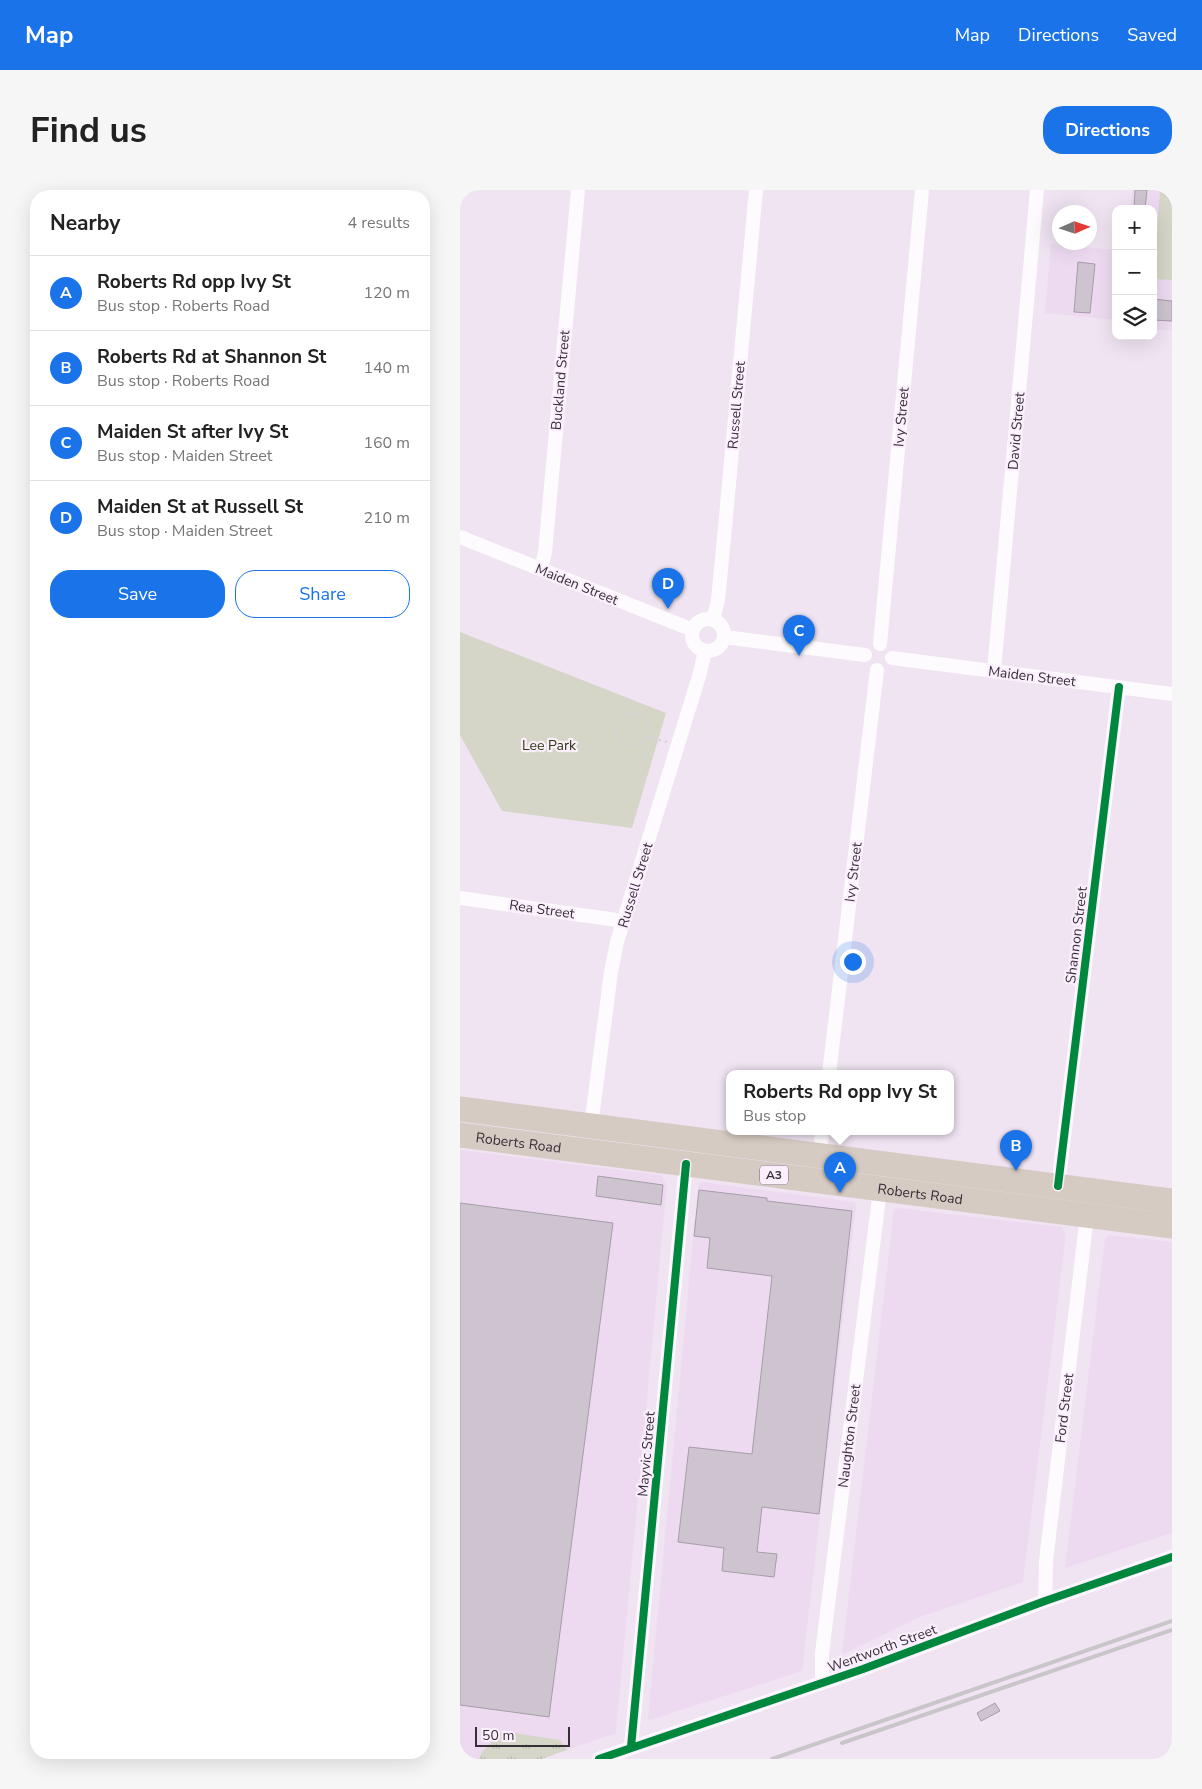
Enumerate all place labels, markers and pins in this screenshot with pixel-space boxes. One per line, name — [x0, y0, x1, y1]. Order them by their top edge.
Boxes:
pin: D — [652, 568, 684, 609]
pin: C — [783, 615, 815, 656]
pin: B — [1000, 1130, 1032, 1171]
pin: A — [824, 1152, 856, 1193]

